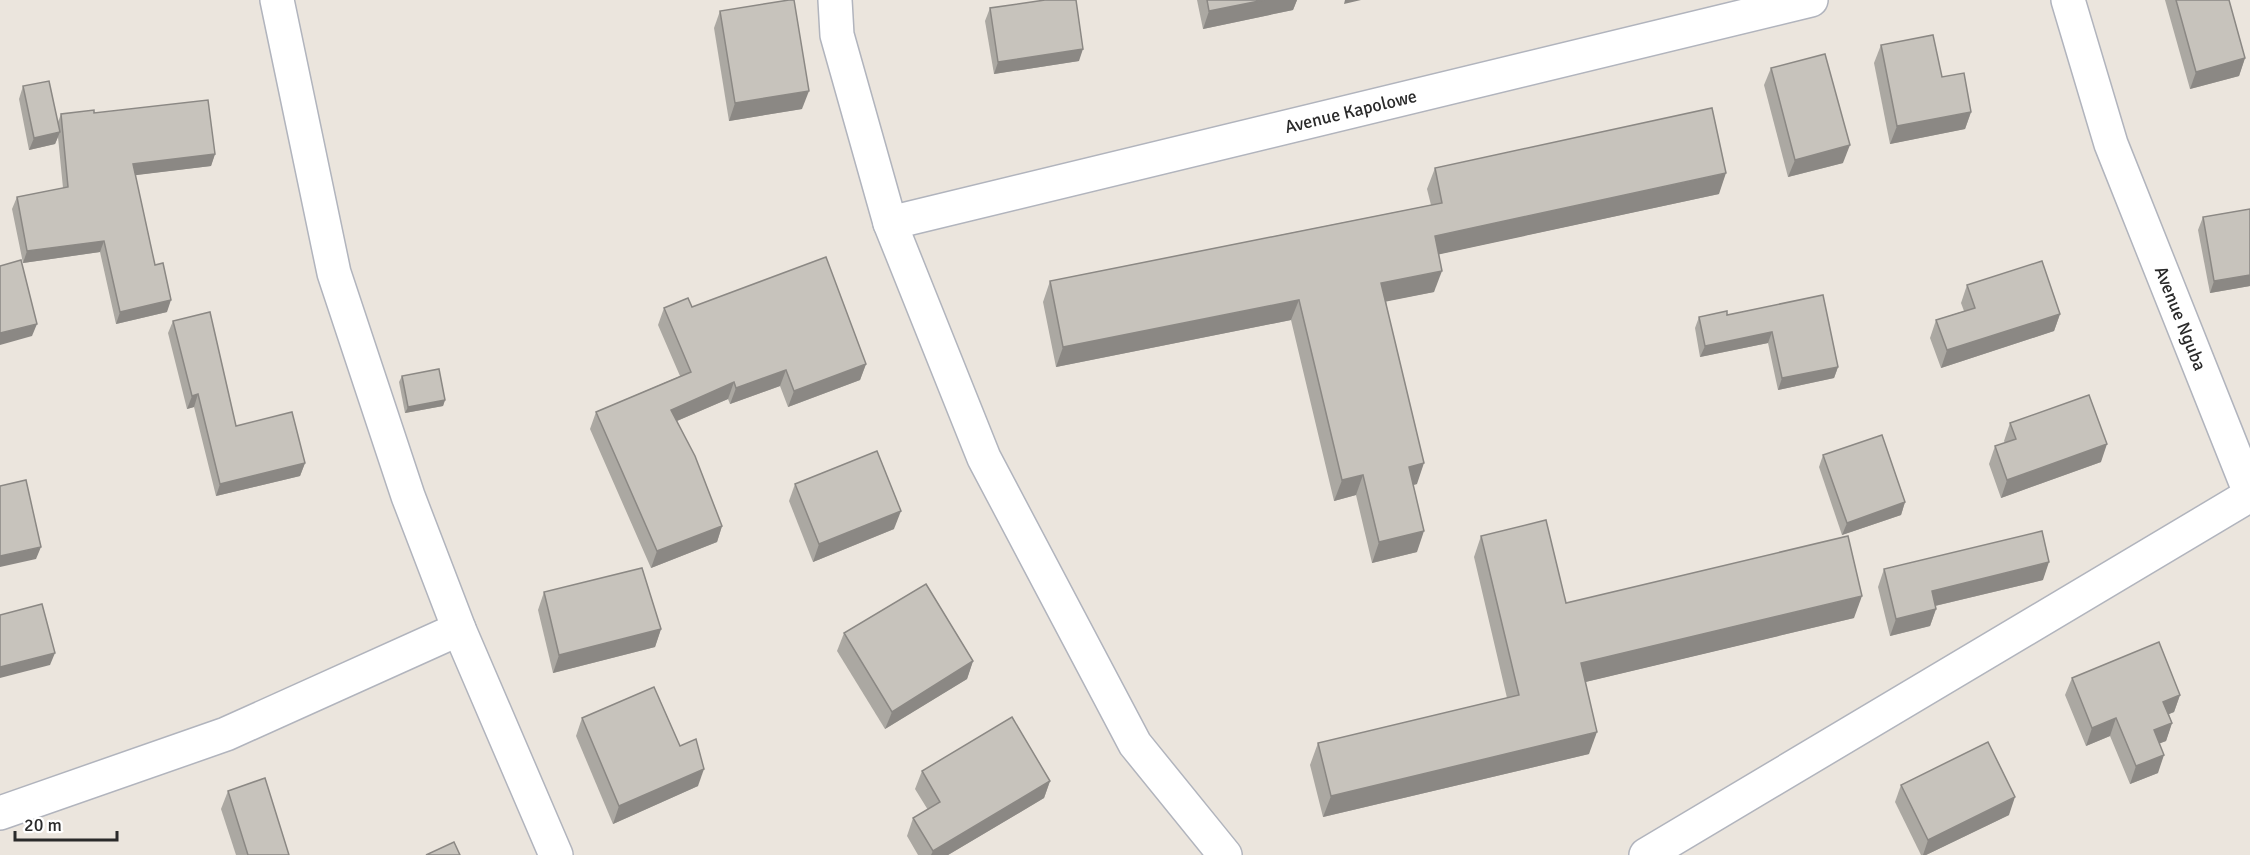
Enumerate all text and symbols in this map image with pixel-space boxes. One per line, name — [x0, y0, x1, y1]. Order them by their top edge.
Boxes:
street label: Avenue Kapolowe — [1282, 85, 1419, 138]
street label: Avenue Nguba — [2150, 263, 2211, 374]
scale bar — [15, 804, 117, 842]
text: 20 m — [24, 814, 62, 836]

